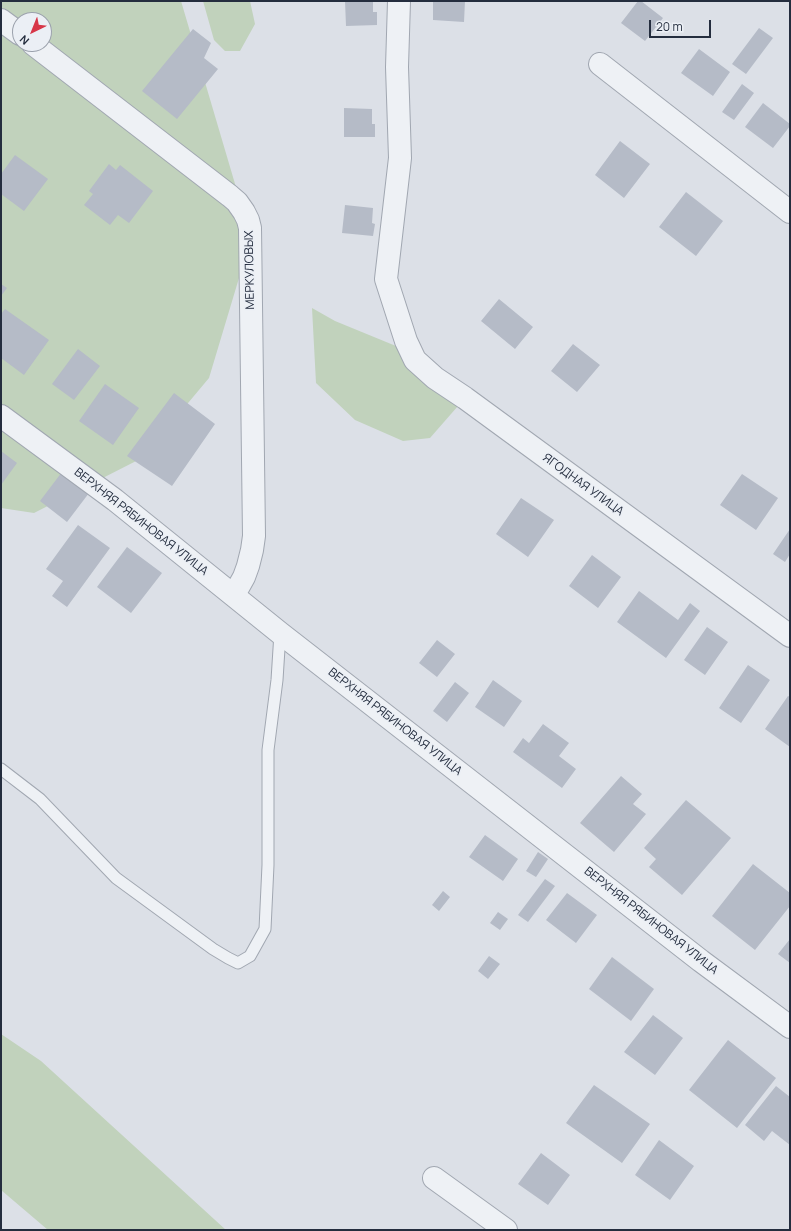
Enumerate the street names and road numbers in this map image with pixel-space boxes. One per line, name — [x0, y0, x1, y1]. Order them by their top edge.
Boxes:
street label: МЕРКУЛОВЫХ — [242, 230, 258, 310]
street label: ЯГОДНАЯ УЛИЦА — [540, 451, 626, 519]
street label: ВЕРХНЯЯ РЯБИНОВАЯ УЛИЦА — [71, 465, 211, 579]
street label: ВЕРХНЯЯ РЯБИНОВАЯ УЛИЦА — [325, 665, 465, 779]
street label: ВЕРХНЯЯ РЯБИНОВАЯ УЛИЦА — [581, 864, 721, 978]

